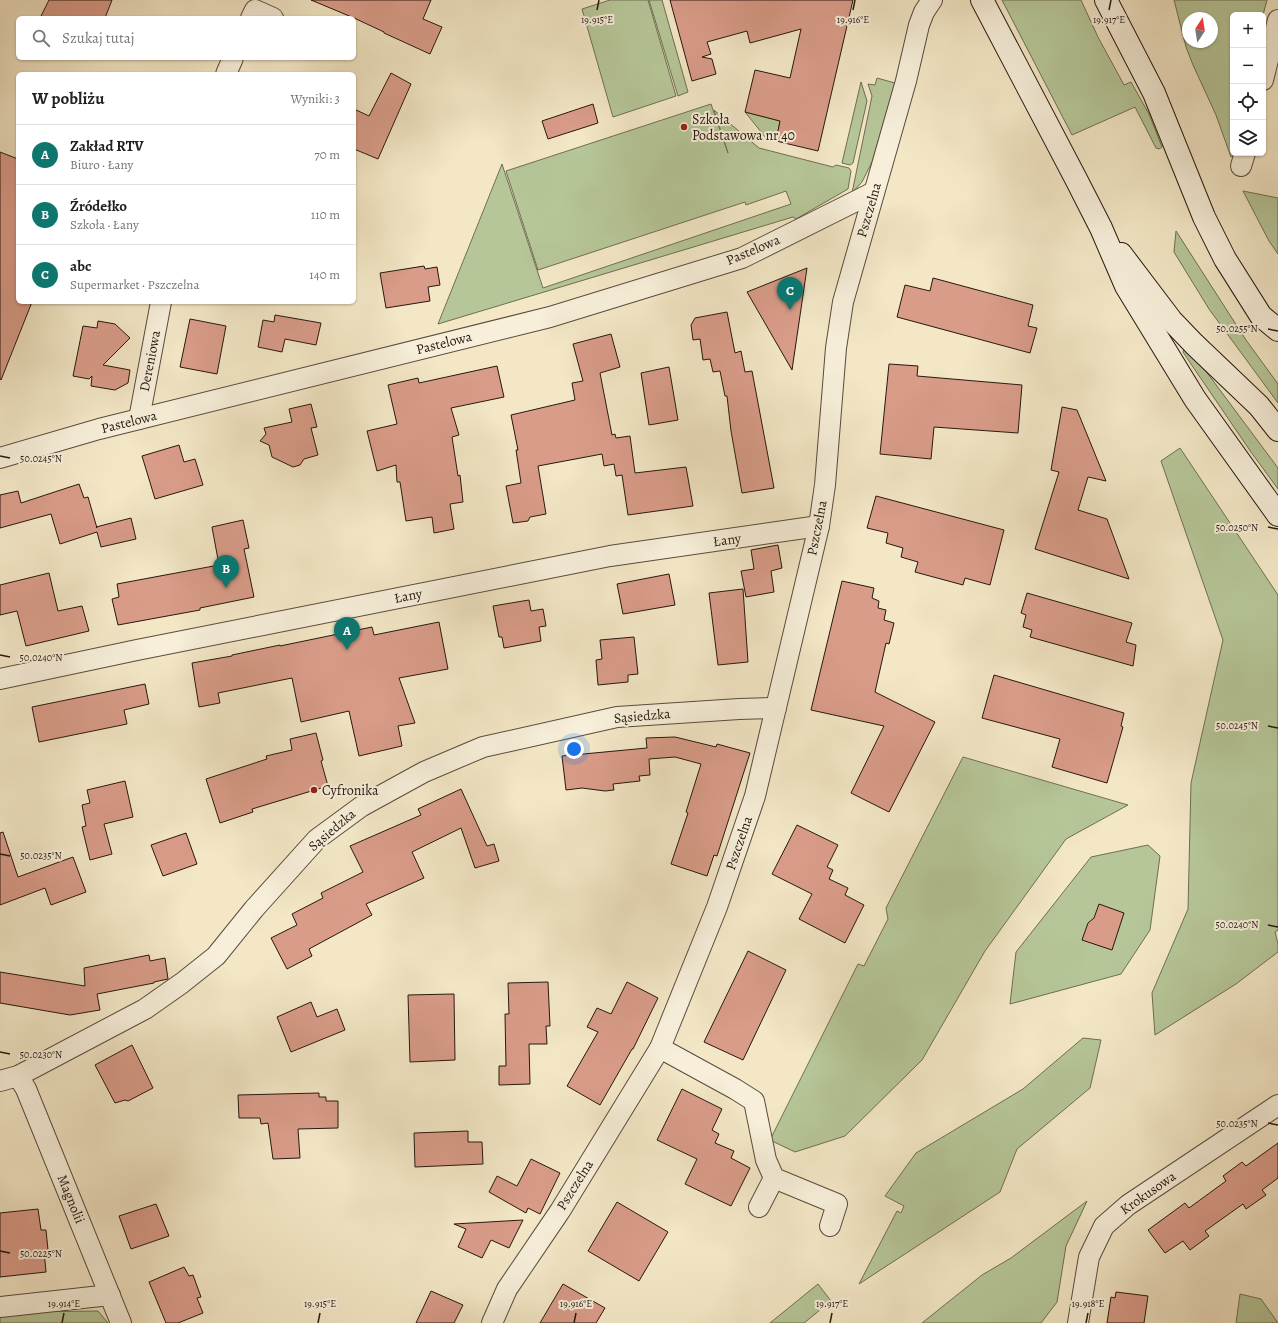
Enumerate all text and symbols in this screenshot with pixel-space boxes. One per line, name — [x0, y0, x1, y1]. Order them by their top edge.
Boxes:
north arrow — [1182, 12, 1218, 48]
map controls — [1230, 12, 1266, 156]
button: + — [1230, 12, 1266, 48]
text: 19.915°E — [581, 13, 613, 26]
text: 19.916°E — [837, 13, 869, 26]
text: 19.917°E — [1093, 13, 1125, 26]
search box — [16, 16, 356, 60]
icon: search — [30, 27, 52, 49]
text: Szukaj tutaj — [62, 28, 135, 48]
button: − — [1230, 48, 1266, 84]
button: locate — [1230, 84, 1266, 120]
text: W pobliżu — [32, 87, 104, 110]
text: Wyniki: 3 — [290, 90, 340, 107]
place label: Szkoła Podstawowa nr 40 — [692, 110, 795, 145]
button: layers — [1230, 120, 1266, 156]
marker: Szkoła Podstawowa nr 40 — [679, 122, 689, 132]
text: Zakład RTV — [70, 136, 144, 156]
text: A — [41, 146, 49, 163]
text: 70 m — [314, 146, 340, 163]
text: Biuro · Łany — [70, 156, 133, 173]
street label: Pszczelna — [852, 180, 886, 240]
text: Źródełko — [70, 196, 127, 216]
text: B — [41, 206, 49, 223]
text: 110 m — [311, 206, 340, 223]
text: Szkoła · Łany — [70, 216, 139, 233]
street label: Pastelowa — [723, 230, 783, 270]
text: abc — [70, 256, 91, 276]
text: C — [41, 266, 49, 283]
text: 140 m — [309, 266, 340, 283]
text: Supermarket · Pszczelna — [70, 276, 200, 293]
pin: C — [777, 277, 803, 310]
text: 50.0255°N — [1216, 322, 1258, 335]
street label: Pastelowa — [414, 327, 474, 359]
street label: Dereniowa — [135, 328, 165, 393]
street label: Pastelowa — [99, 406, 159, 438]
text: 50.0245°N — [20, 452, 62, 465]
street label: Pszczelna — [802, 498, 832, 557]
text: 50.0250°N — [1216, 521, 1258, 534]
street label: Łany — [712, 529, 743, 551]
pin: B — [213, 555, 239, 588]
street label: Łany — [392, 584, 424, 608]
pin: A — [334, 617, 360, 650]
text: 50.0240°N — [20, 651, 62, 664]
street label: Sąsiedzka — [613, 704, 672, 728]
text: 50.0245°N — [1216, 719, 1258, 732]
your location — [564, 739, 584, 759]
place label: Cyfronika — [322, 781, 379, 800]
marker: Cyfronika — [309, 785, 319, 795]
street label: Sąsiedzka — [304, 804, 360, 855]
street label: Pszczelna — [721, 813, 757, 873]
text: 50.0235°N — [20, 849, 62, 862]
text: 50.0240°N — [1216, 918, 1258, 931]
text: 50.0230°N — [20, 1048, 62, 1061]
text: 50.0235°N — [1216, 1117, 1258, 1130]
street label: Pszczelna — [552, 1156, 598, 1214]
street label: Krokusowa — [1116, 1167, 1180, 1219]
street label: Magnolii — [53, 1172, 89, 1226]
text: 50.0225°N — [20, 1247, 62, 1260]
text: 19.914°E — [48, 1297, 80, 1310]
text: 19.915°E — [304, 1297, 336, 1310]
text: 19.916°E — [560, 1297, 592, 1310]
text: 19.917°E — [816, 1297, 848, 1310]
text: 19.918°E — [1072, 1297, 1104, 1310]

